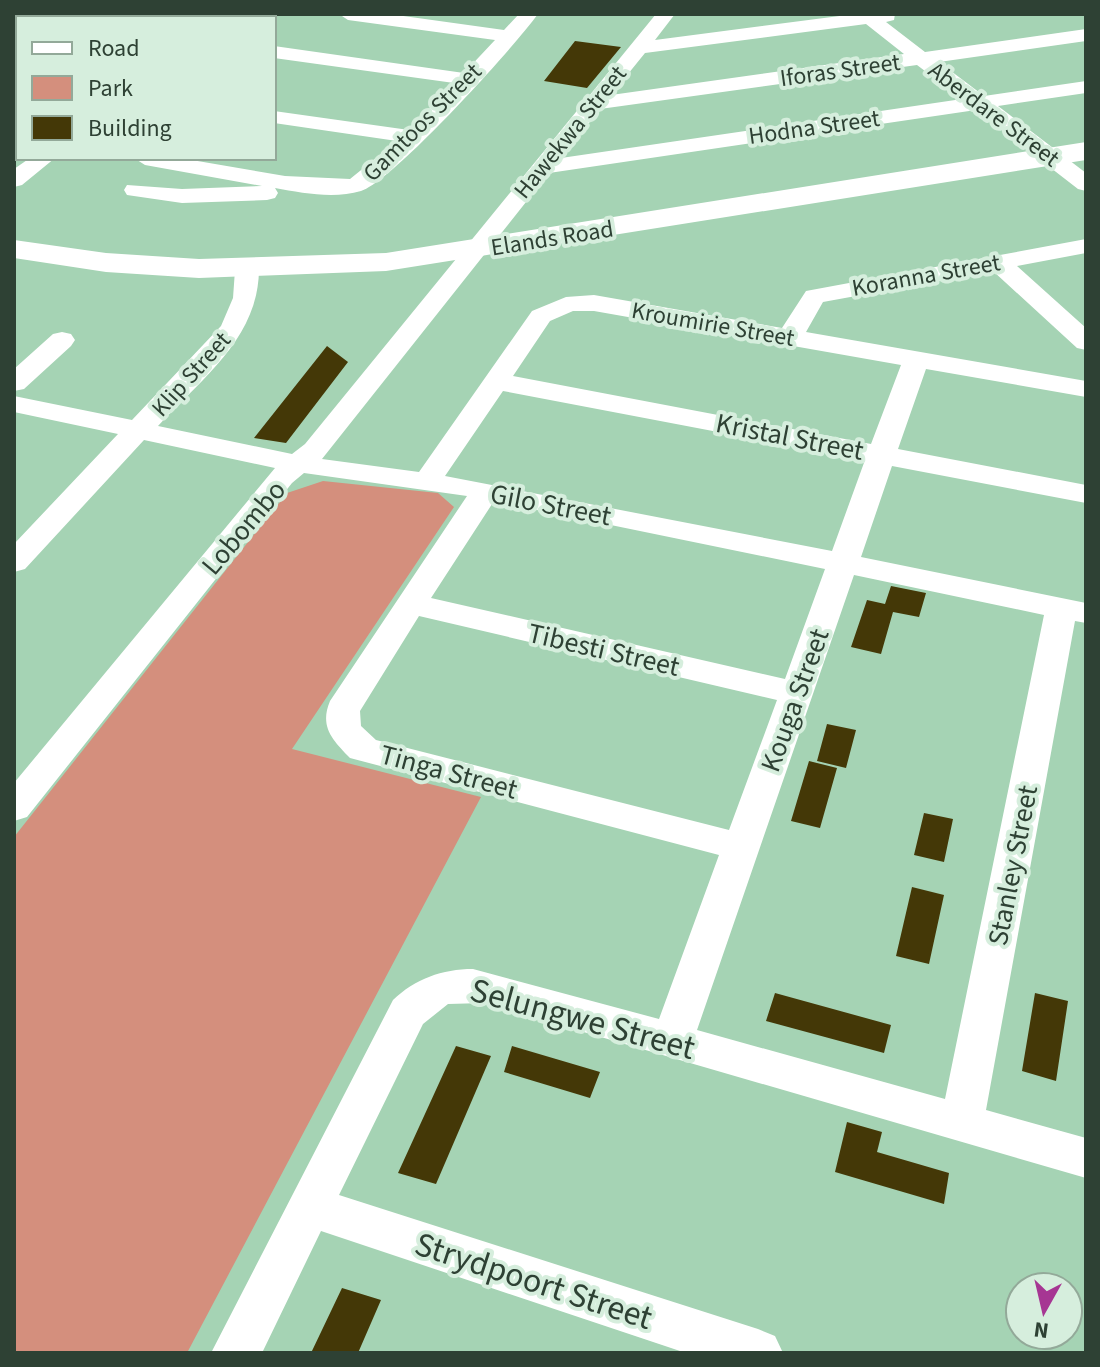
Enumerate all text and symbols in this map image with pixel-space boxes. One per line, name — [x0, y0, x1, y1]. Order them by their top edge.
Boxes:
legend — [16, 16, 276, 160]
text: Road — [88, 31, 140, 66]
street label: Iforas Street — [778, 45, 902, 96]
street label: Aberdare Street — [921, 53, 1067, 176]
street label: Gamtoos Street — [355, 55, 490, 190]
street label: Hawekwa Street — [506, 58, 635, 207]
text: Park — [88, 71, 133, 106]
street label: Hodna Street — [746, 101, 882, 154]
text: Building — [88, 111, 172, 146]
street label: Elands Road — [488, 212, 616, 265]
street label: Koranna Street — [849, 245, 1003, 306]
street label: Kroumirie Street — [629, 293, 797, 356]
street label: Klip Street — [144, 324, 239, 425]
street label: Kristal Street — [712, 403, 868, 471]
street label: Lobombo — [192, 472, 295, 584]
street label: Gilo Street — [487, 474, 615, 536]
street label: Tibesti Street — [524, 613, 684, 687]
street label: Kouga Street — [751, 623, 840, 778]
street label: Tinga Street — [376, 734, 522, 810]
street label: Stanley Street — [978, 781, 1048, 949]
street label: Selungwe Street — [465, 966, 701, 1073]
street label: Strydpoort Street — [408, 1220, 659, 1343]
north arrow — [1004, 1271, 1084, 1351]
text: N — [1032, 1313, 1051, 1347]

